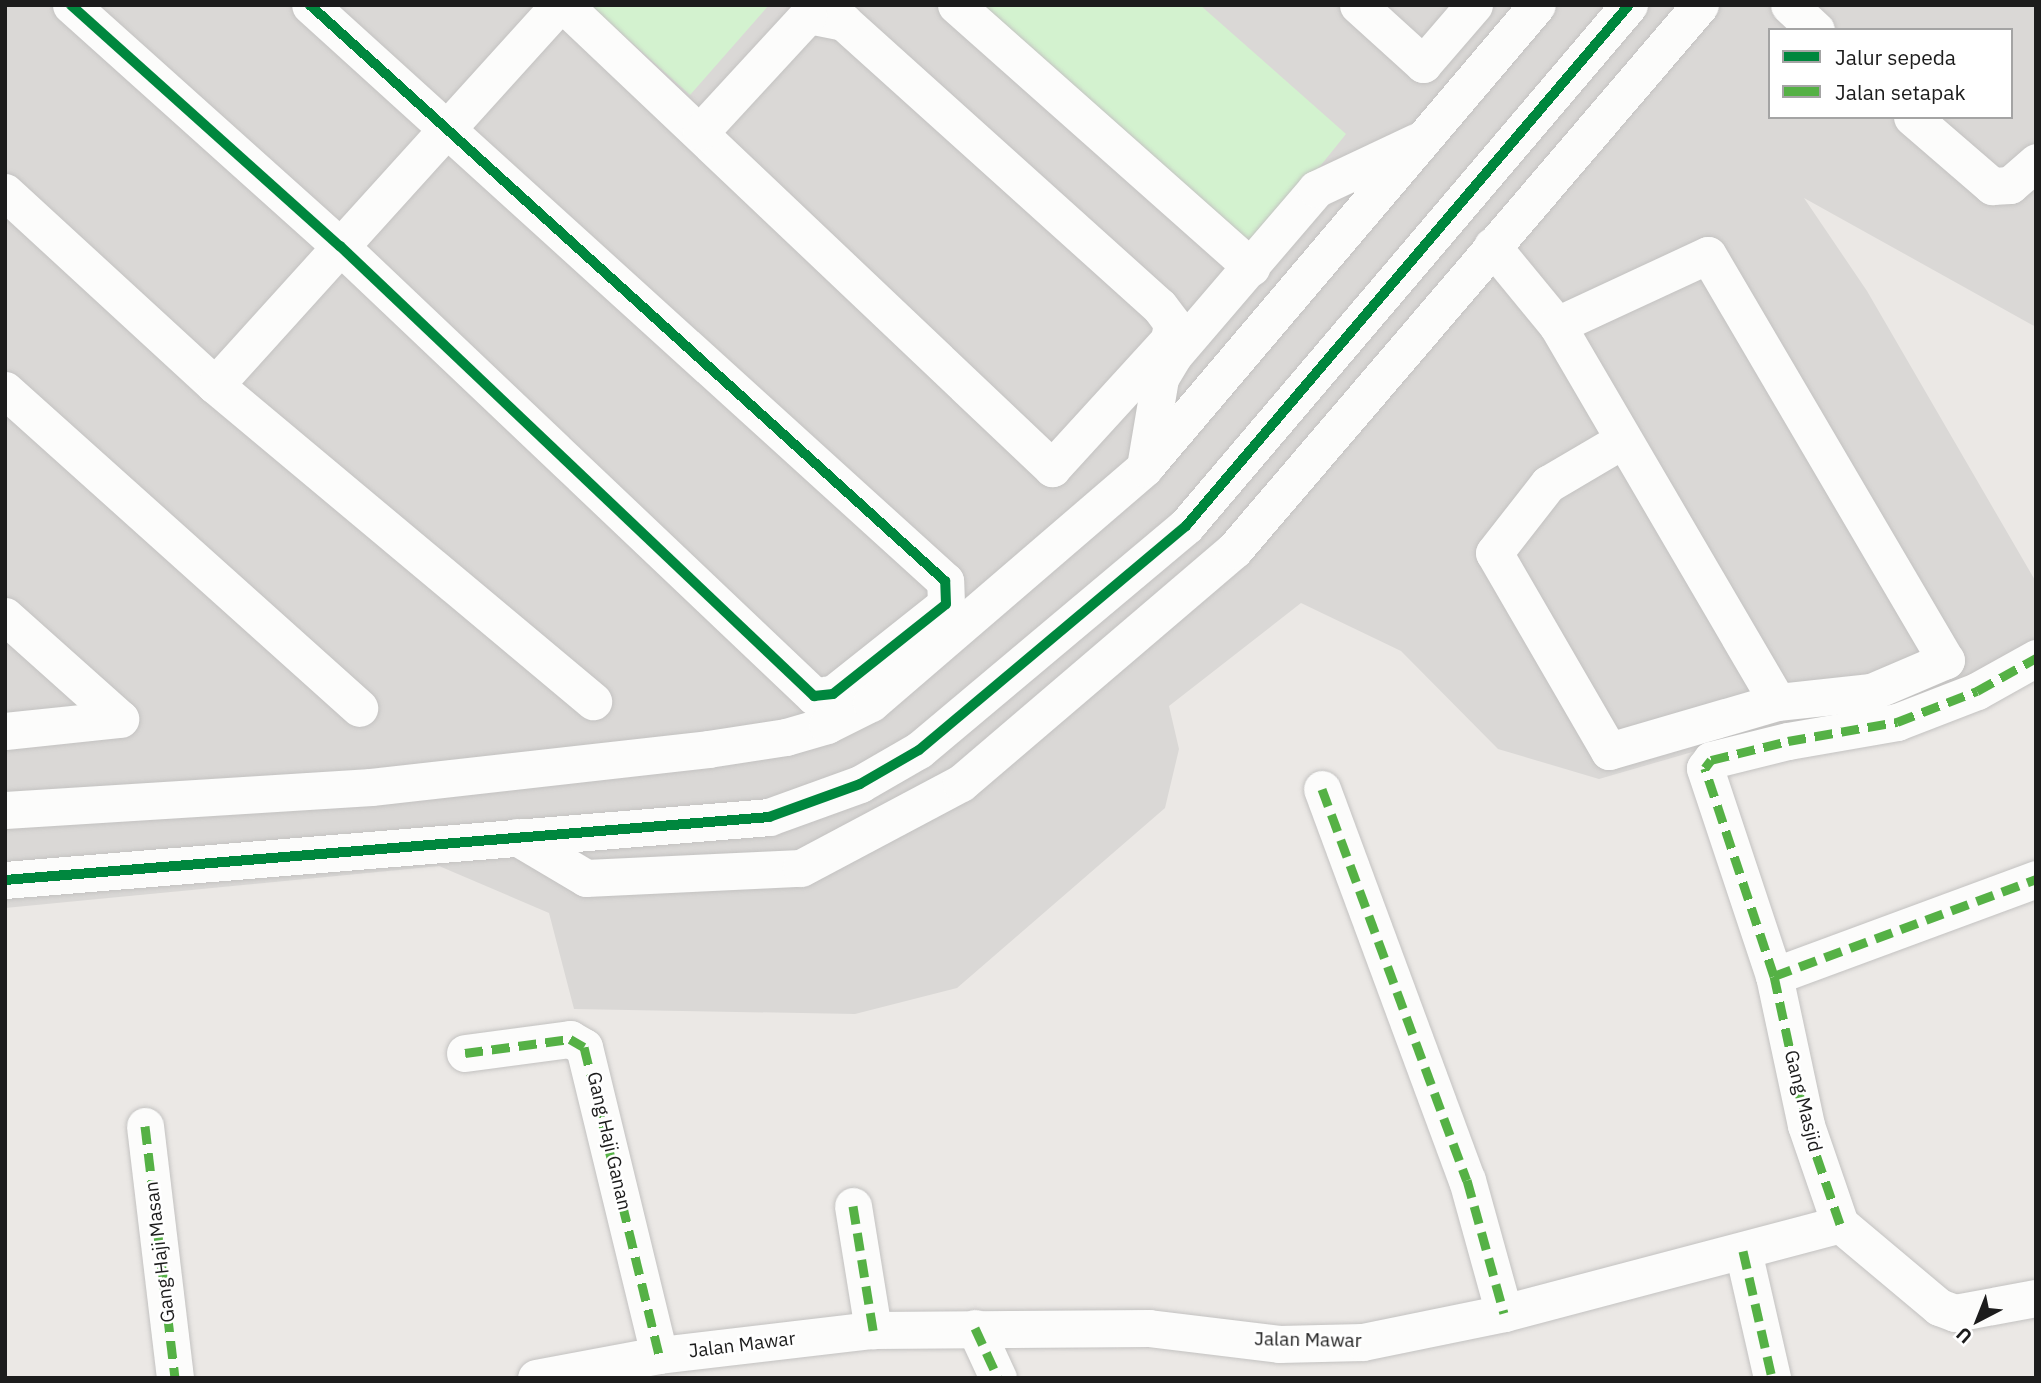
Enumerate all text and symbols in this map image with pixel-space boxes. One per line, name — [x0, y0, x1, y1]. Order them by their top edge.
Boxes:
legend — [1768, 28, 2013, 119]
text: Jalur sepeda — [1835, 43, 1956, 71]
text: Jalan setapak — [1835, 78, 1966, 106]
street label: Gang Masjid — [1779, 1048, 1827, 1154]
street label: Gang Haji Ganan — [582, 1070, 636, 1212]
street label: Gang Haji Masan — [140, 1180, 180, 1324]
north arrow — [1943, 1285, 2013, 1355]
text: U — [1951, 1322, 1977, 1349]
street label: Jalan Mawar — [687, 1327, 797, 1363]
street label: Jalan Mawar — [1254, 1328, 1362, 1352]

